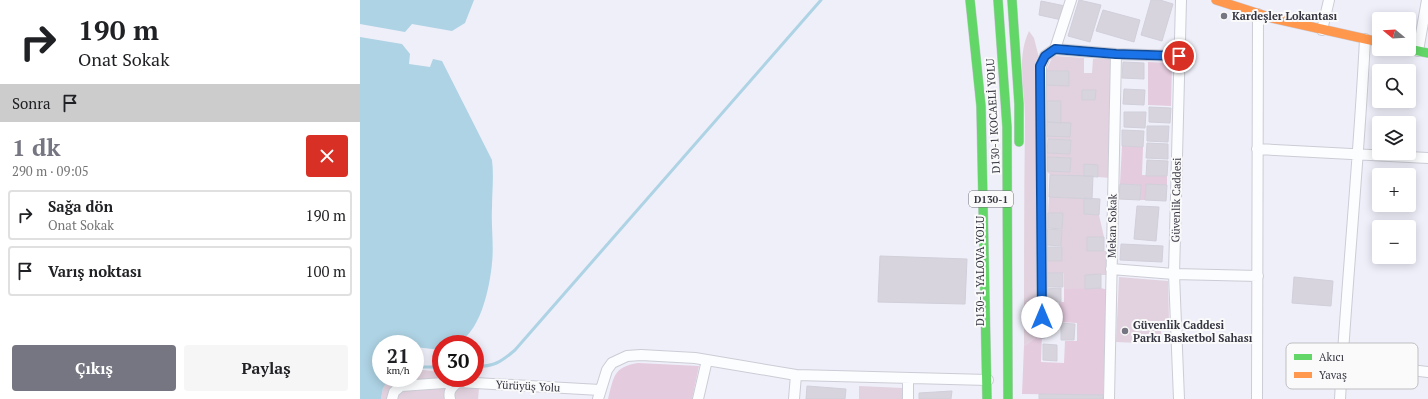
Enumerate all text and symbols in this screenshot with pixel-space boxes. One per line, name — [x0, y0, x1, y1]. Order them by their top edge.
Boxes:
place label: Kardeşler Lokantası — [1232, 9, 1338, 23]
text: 190 m — [78, 11, 159, 48]
marker: Kardeşler Lokantası — [1219, 11, 1229, 21]
north arrow — [1372, 12, 1416, 56]
map controls — [1372, 12, 1416, 264]
icon: right — [12, 16, 64, 68]
pin — [1162, 39, 1196, 73]
icon: arrive — [1168, 45, 1190, 67]
text: Onat Sokak — [78, 47, 169, 71]
street label: D130-1 KOCAELİ YOLU — [983, 58, 1003, 174]
button: search — [1372, 64, 1416, 108]
icon: arrive — [59, 92, 81, 114]
text: Sonra — [12, 93, 51, 113]
button: layers — [1372, 116, 1416, 160]
text: 1 dk — [12, 131, 60, 163]
button: close — [306, 135, 348, 177]
street label: Güvenlik Caddesi — [1168, 158, 1184, 242]
text: 290 m · 09:05 — [12, 162, 89, 180]
button: + — [1372, 168, 1416, 212]
road number: D130-1 — [969, 191, 1013, 207]
street label: Mekan Sokak — [1104, 193, 1120, 258]
text: Sağa dön — [48, 196, 113, 216]
icon: right — [14, 204, 36, 226]
text: 190 m — [305, 205, 346, 225]
street label: D130-1 YALOVA YOLU — [973, 215, 987, 326]
text: Onat Sokak — [48, 216, 114, 234]
button: − — [1372, 220, 1416, 264]
icon: arrive — [14, 260, 36, 282]
text: Varış noktası — [48, 261, 142, 281]
text: 100 m — [305, 261, 346, 281]
position arrow — [1021, 296, 1063, 338]
place label: Güvenlik Caddesi Parkı Basketbol Sahası — [1133, 318, 1253, 345]
marker: Güvenlik Caddesi Parkı Basketbol Sahası — [1120, 326, 1130, 336]
speed limit sign: 30 — [432, 335, 484, 387]
text: 21 — [387, 342, 409, 369]
legend — [1286, 343, 1418, 389]
button: Çıkış — [12, 345, 176, 391]
button: Paylaş — [184, 345, 348, 391]
text: Akıcı — [1319, 350, 1344, 364]
text: km/h — [386, 364, 410, 377]
text: Yavaş — [1319, 368, 1347, 382]
street label: Yürüyüş Yolu — [495, 377, 561, 395]

